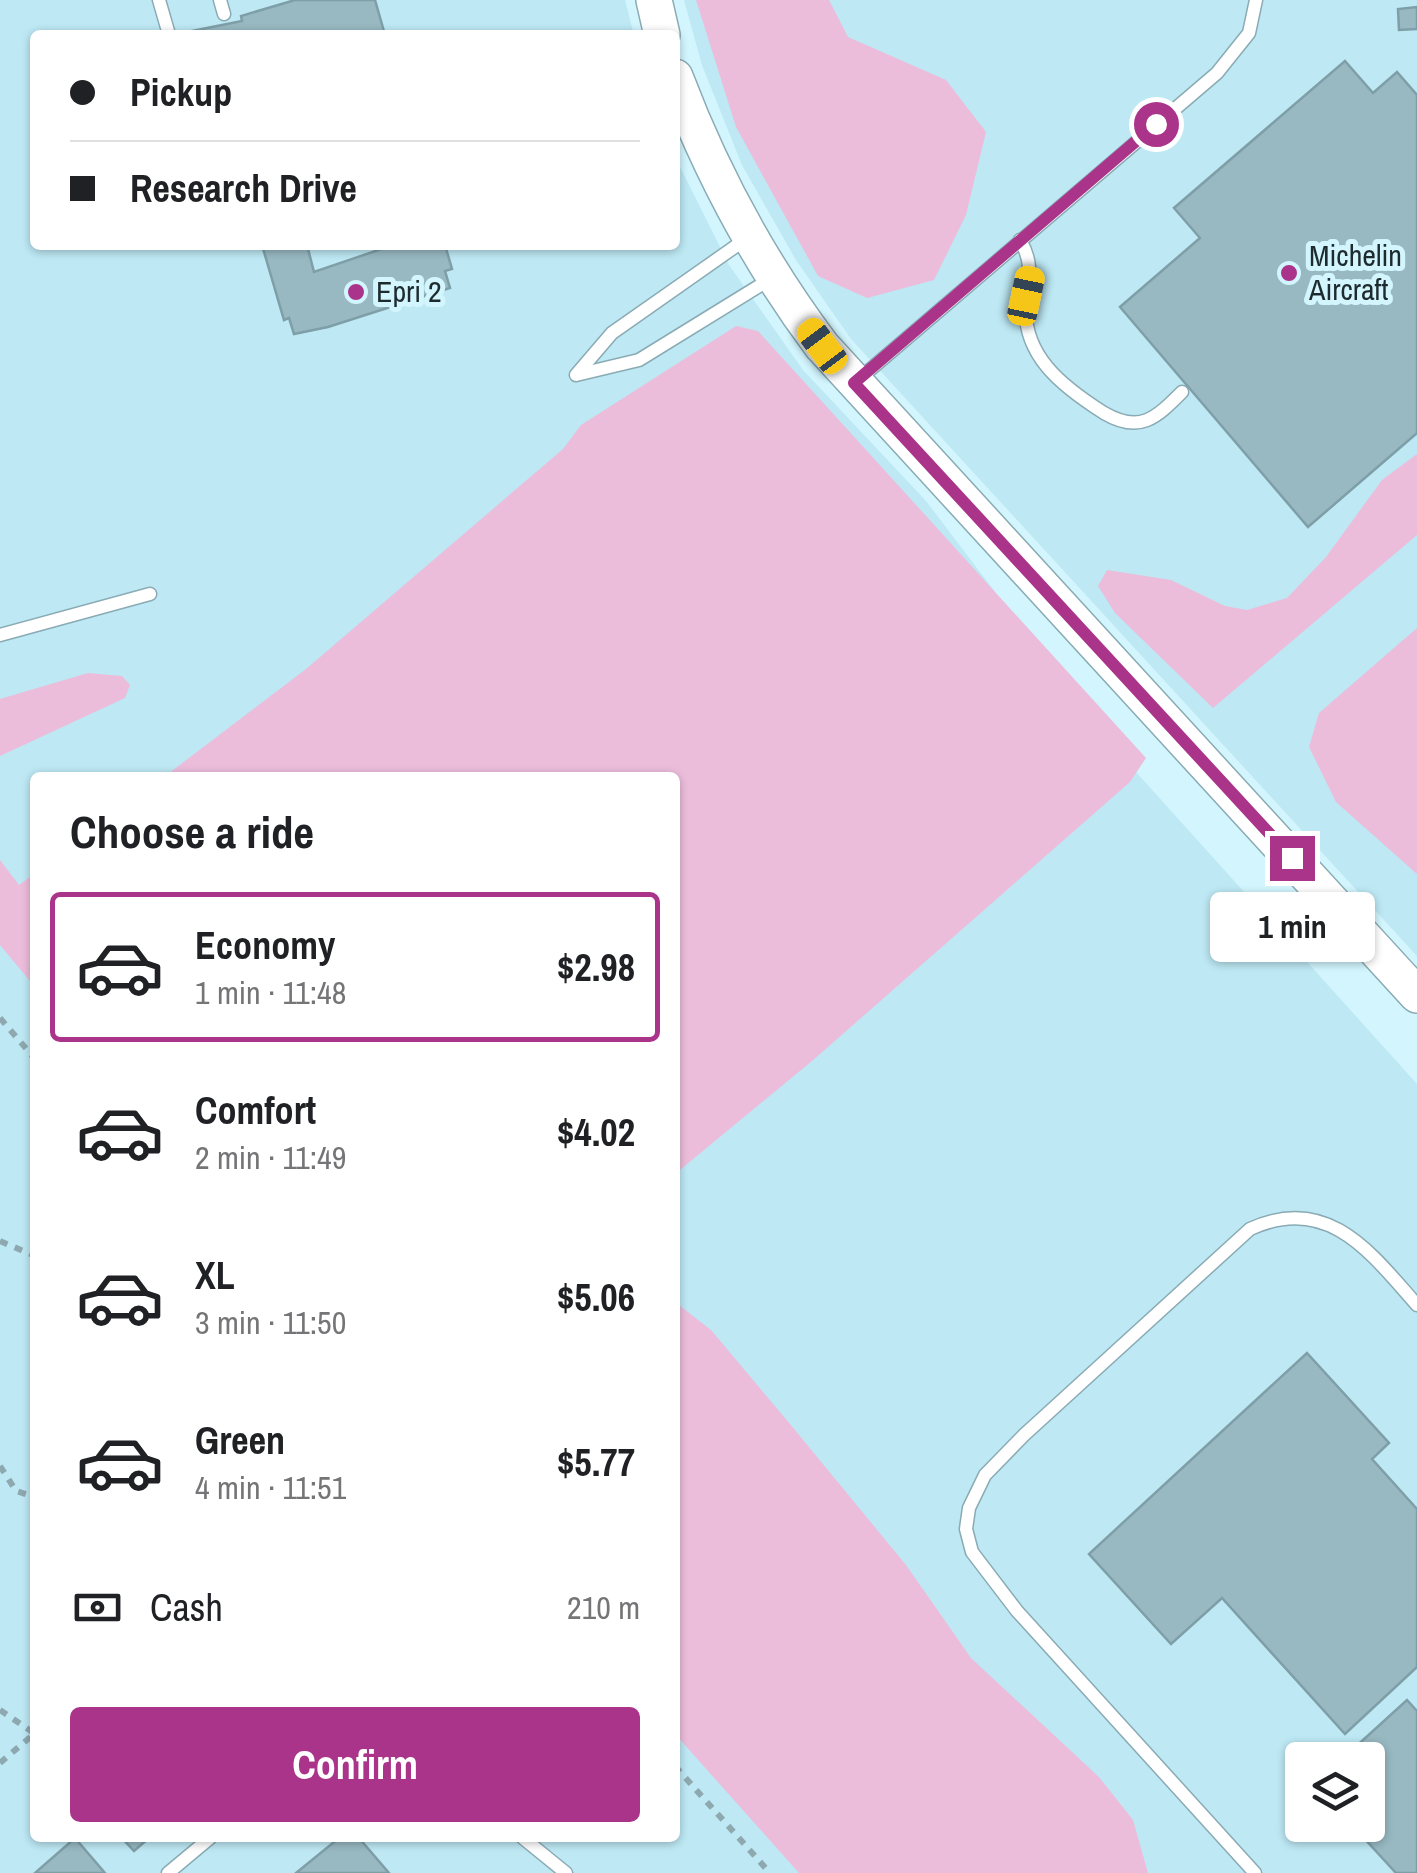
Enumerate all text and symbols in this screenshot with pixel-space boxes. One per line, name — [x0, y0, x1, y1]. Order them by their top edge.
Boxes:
text: Pickup — [130, 67, 232, 118]
route start — [1134, 102, 1179, 147]
text: Research Drive — [130, 163, 357, 214]
place label: Michelin Aircraft — [1308, 235, 1402, 309]
marker: Michelin Aircraft — [1278, 262, 1300, 284]
car — [1005, 264, 1047, 328]
place label: Epri 2 — [376, 271, 442, 311]
marker: Epri 2 — [345, 281, 367, 303]
car — [792, 313, 852, 379]
text: Choose a ride — [70, 801, 314, 862]
route end — [1270, 836, 1315, 881]
callout: 1 min — [1210, 893, 1374, 963]
text: 1 min — [1258, 905, 1327, 948]
text: Economy — [195, 920, 335, 971]
icon: car — [75, 922, 165, 1012]
text: $2.98 — [557, 942, 635, 993]
text: 1 min · 11:48 — [195, 971, 346, 1014]
text: Comfort — [195, 1085, 316, 1136]
icon: car — [75, 1087, 165, 1177]
text: $4.02 — [557, 1107, 635, 1158]
text: 2 min · 11:49 — [195, 1136, 346, 1179]
text: XL — [195, 1250, 235, 1301]
icon: car — [75, 1252, 165, 1342]
text: $5.06 — [557, 1272, 635, 1323]
text: 3 min · 11:50 — [195, 1301, 346, 1344]
text: Green — [195, 1415, 285, 1466]
icon: car — [75, 1417, 165, 1507]
text: $5.77 — [557, 1437, 635, 1488]
text: 4 min · 11:51 — [195, 1466, 346, 1509]
icon: cash — [70, 1580, 125, 1635]
text: Cash — [150, 1582, 223, 1633]
text: 210 m — [567, 1586, 640, 1629]
button: Confirm — [70, 1707, 640, 1822]
map controls — [1285, 1742, 1385, 1842]
button: layers — [1285, 1742, 1385, 1842]

